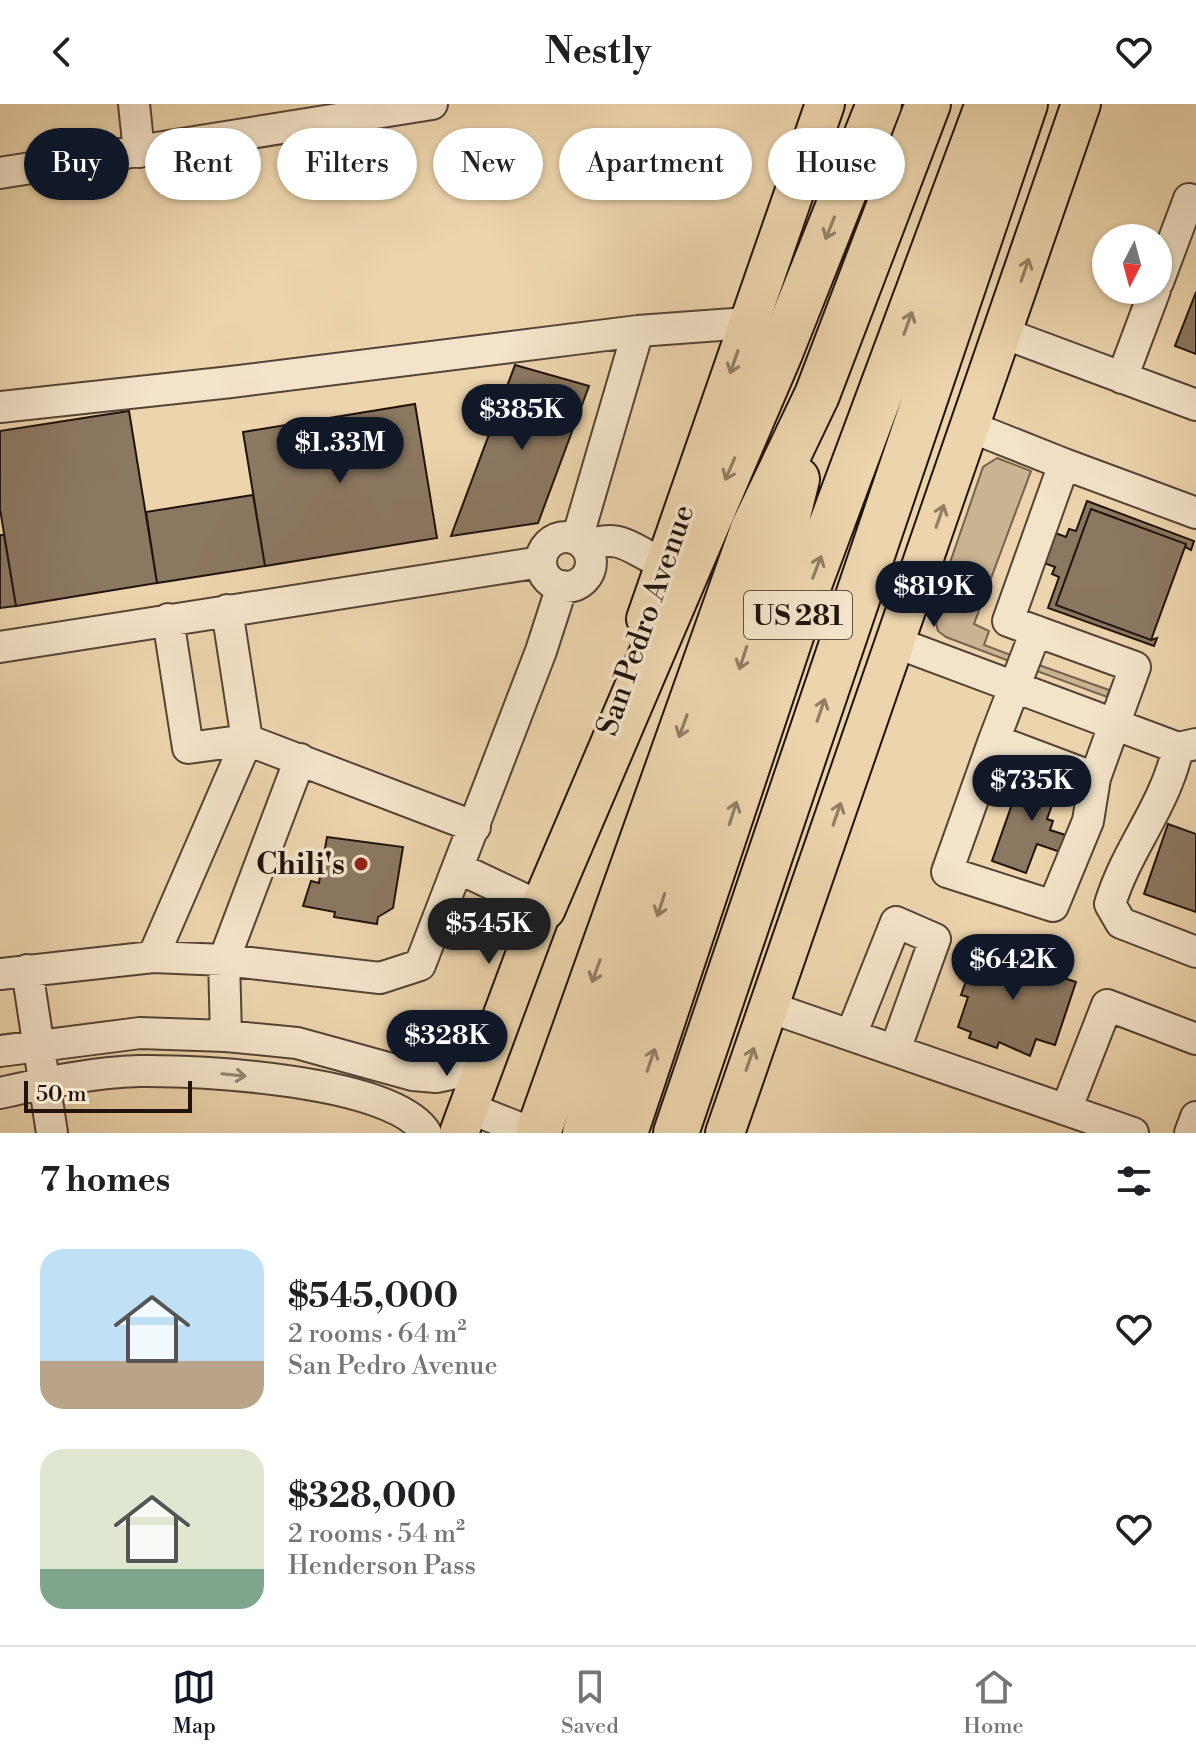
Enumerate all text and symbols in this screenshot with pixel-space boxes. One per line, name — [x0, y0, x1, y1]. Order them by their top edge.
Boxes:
icon: back — [40, 30, 84, 74]
text: Nestly — [545, 30, 651, 75]
icon: heart — [1112, 30, 1156, 74]
chip: Buy — [24, 128, 129, 200]
chip: Rent — [145, 128, 261, 200]
chip: Filters — [277, 128, 417, 200]
chip: New — [433, 128, 543, 200]
chip: Apartment — [559, 128, 752, 200]
chip: House — [768, 128, 905, 200]
one-way arrow — [821, 215, 836, 240]
north arrow — [1092, 224, 1172, 304]
map controls — [1092, 224, 1172, 304]
one-way arrow — [1018, 257, 1033, 282]
one-way arrow — [902, 311, 916, 336]
one-way arrow — [725, 350, 740, 375]
pin: $385K — [466, 384, 578, 452]
text: $385K — [480, 394, 564, 426]
pin: $1.33M — [275, 417, 405, 485]
text: $1.33M — [295, 427, 385, 459]
one-way arrow — [722, 456, 737, 481]
street label: San Pedro Avenue — [589, 500, 703, 741]
one-way arrow — [934, 503, 949, 528]
one-way arrow — [811, 555, 825, 579]
pin: $819K — [878, 561, 990, 629]
text: $819K — [893, 571, 975, 603]
road number: US 281 — [744, 591, 852, 639]
one-way arrow — [735, 646, 750, 671]
one-way arrow — [814, 698, 829, 723]
one-way arrow — [675, 714, 689, 738]
pin: $735K — [976, 755, 1088, 823]
text: $735K — [990, 765, 1074, 797]
one-way arrow — [726, 800, 741, 826]
one-way arrow — [830, 802, 845, 827]
place label: Chili's — [256, 846, 345, 884]
marker: Chili's — [352, 855, 370, 873]
one-way arrow — [653, 892, 668, 917]
pin: $545K — [433, 898, 545, 966]
text: $545K — [446, 908, 532, 940]
pin: $642K — [957, 934, 1069, 1002]
text: $642K — [969, 944, 1057, 976]
one-way arrow — [587, 958, 602, 983]
pin: $328K — [391, 1010, 503, 1078]
text: $328K — [405, 1020, 490, 1052]
one-way arrow — [645, 1047, 660, 1072]
one-way arrow — [744, 1047, 759, 1072]
one-way arrow — [220, 1067, 247, 1082]
scale bar — [24, 1077, 192, 1113]
text: 50 m — [36, 1081, 87, 1108]
icon: filters — [1112, 1159, 1156, 1203]
text: 7 homes — [40, 1160, 170, 1202]
text: $545,000 — [288, 1276, 458, 1318]
icon: home — [104, 1281, 200, 1377]
icon: heart — [1112, 1307, 1156, 1351]
text: 2 rooms · 64 m² — [288, 1318, 467, 1350]
text: San Pedro Avenue — [288, 1350, 498, 1382]
text: $328,000 — [288, 1476, 456, 1518]
icon: home — [104, 1481, 200, 1577]
icon: heart — [1112, 1507, 1156, 1551]
text: 2 rooms · 54 m² — [288, 1518, 465, 1550]
text: Henderson Pass — [288, 1550, 476, 1582]
tab: Map — [172, 1665, 216, 1740]
tab: Saved — [561, 1665, 619, 1740]
tab: Home — [963, 1665, 1024, 1740]

